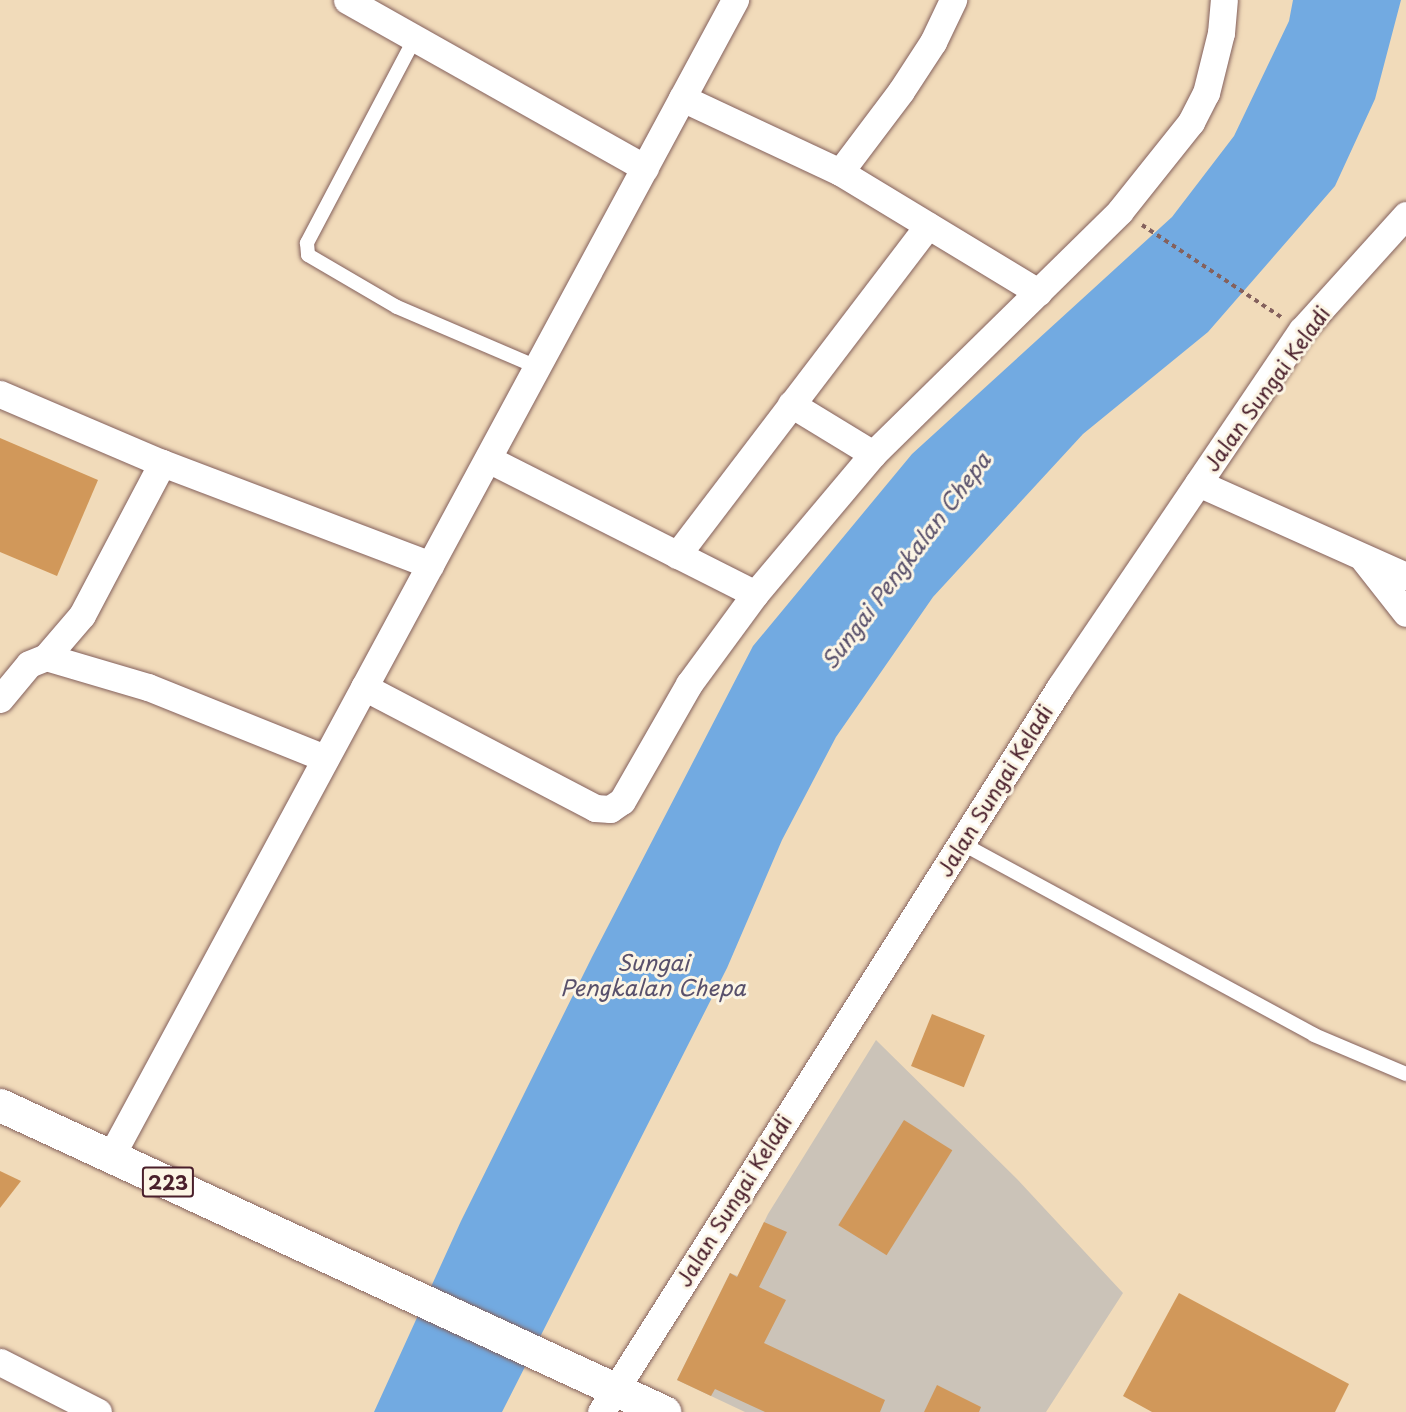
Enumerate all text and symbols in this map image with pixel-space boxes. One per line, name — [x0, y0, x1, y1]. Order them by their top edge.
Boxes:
street label: Jalan Sungai Keladi — [1197, 300, 1335, 476]
water label: Sungai Pengkalan Chepa — [815, 446, 995, 674]
street label: Jalan Sungai Keladi — [930, 698, 1058, 882]
water label: Sungai Pengkalan Chepa — [560, 948, 746, 999]
street label: Jalan Sungai Keladi — [669, 1108, 797, 1292]
road number: 223 — [141, 1165, 195, 1199]

